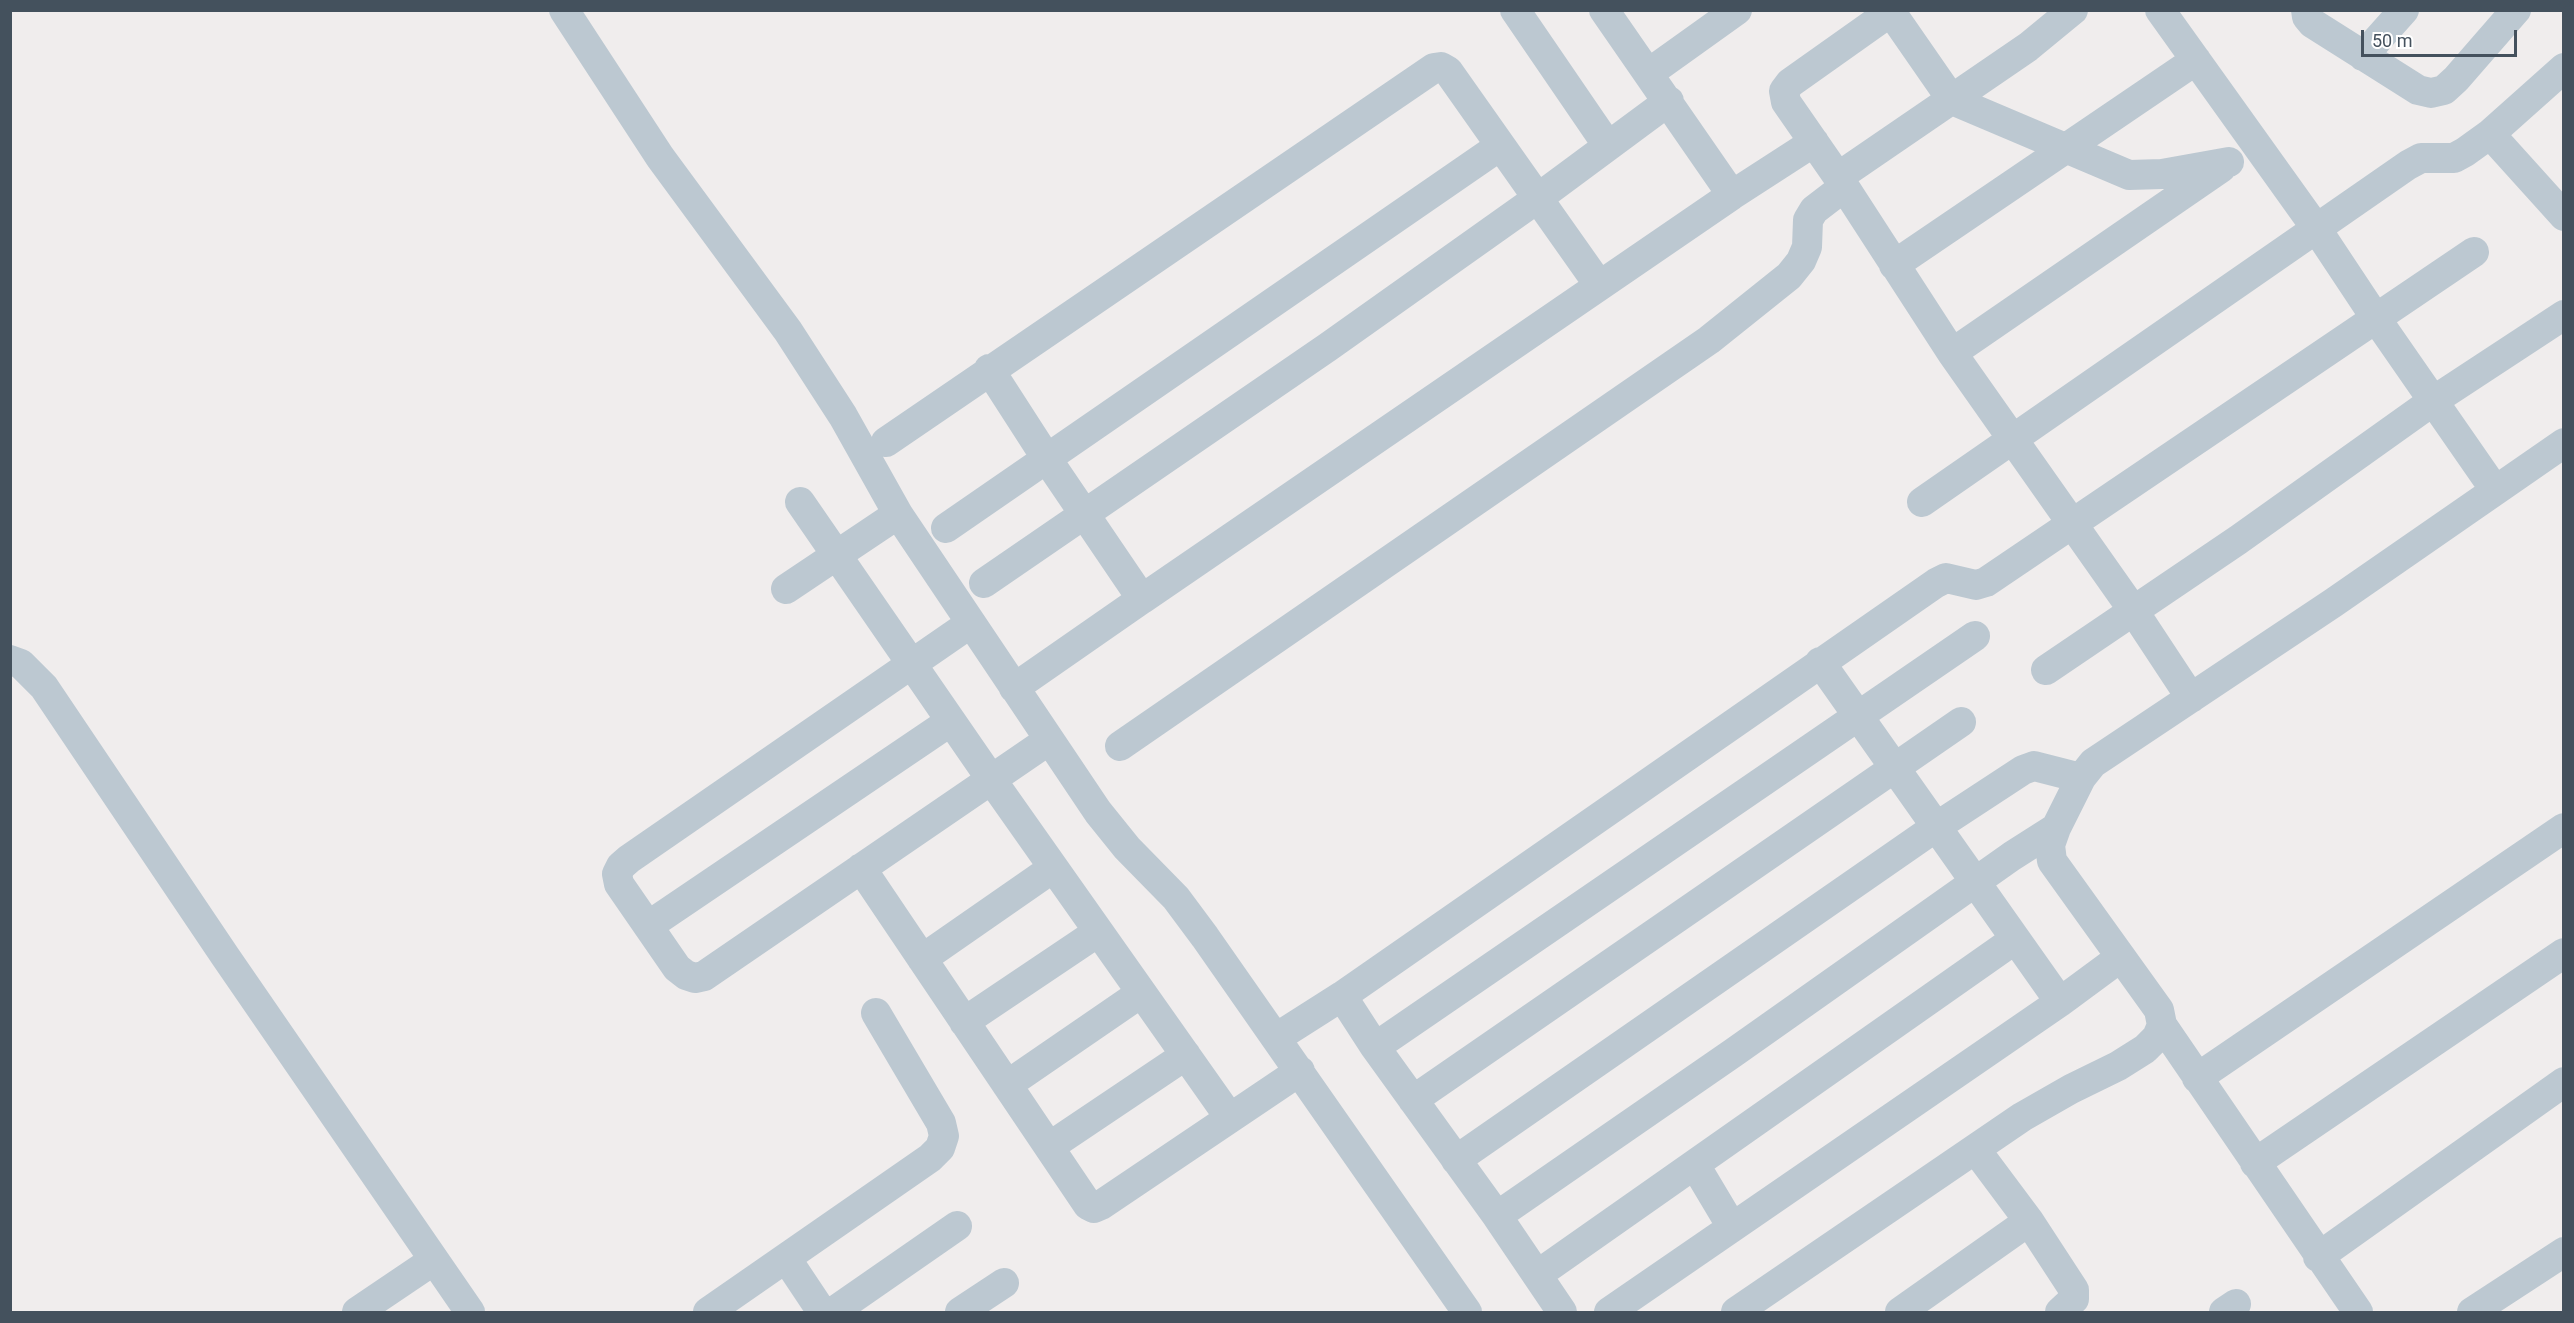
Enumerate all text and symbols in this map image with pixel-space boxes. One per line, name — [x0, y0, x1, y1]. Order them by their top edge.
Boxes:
scale bar — [2364, 18, 2520, 56]
text: 50 m — [2372, 30, 2412, 51]

